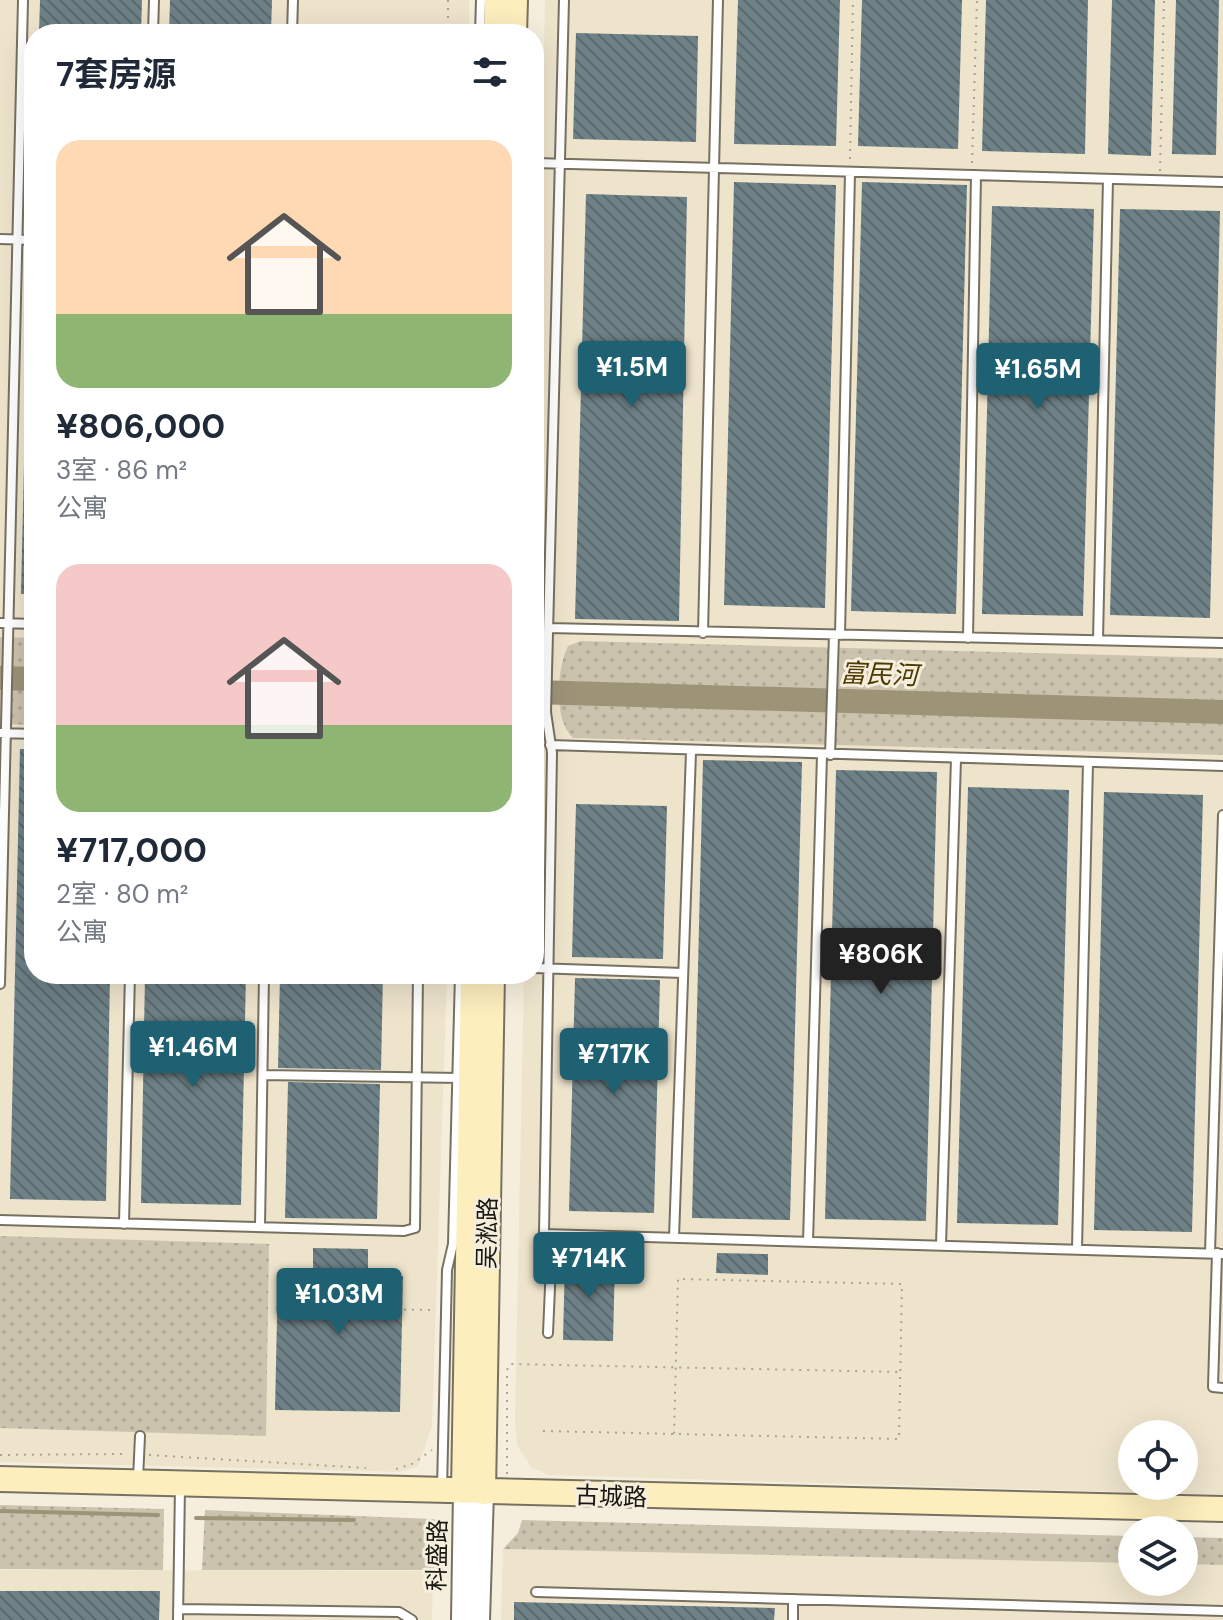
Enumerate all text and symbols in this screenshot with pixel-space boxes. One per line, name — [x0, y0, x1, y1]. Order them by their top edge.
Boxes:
icon: filters — [468, 50, 512, 94]
text: 7套房源 — [56, 52, 176, 97]
icon: home — [212, 192, 356, 336]
pin: ¥1.5M — [576, 341, 688, 409]
pin: ¥1.65M — [973, 343, 1103, 411]
text: ¥1.5M — [596, 350, 668, 384]
text: ¥1.65M — [994, 352, 1082, 386]
text: ¥806,000 — [56, 404, 225, 449]
text: 3室 · 86 m² — [56, 453, 187, 487]
text: 公寓 — [56, 491, 108, 525]
icon: home — [212, 616, 356, 760]
water label: 富民河 — [839, 656, 924, 693]
text: ¥717,000 — [56, 828, 207, 873]
text: 2室 · 80 m² — [56, 877, 188, 911]
text: 公寓 — [56, 915, 108, 949]
pin: ¥806K — [825, 928, 937, 996]
text: ¥806K — [838, 937, 924, 971]
pin: ¥1.46M — [128, 1021, 258, 1089]
pin: ¥717K — [558, 1028, 670, 1096]
text: ¥1.46M — [148, 1030, 238, 1064]
text: ¥717K — [578, 1037, 650, 1071]
street label: 吴淞路 — [471, 1197, 503, 1269]
pin: ¥714K — [533, 1232, 645, 1300]
text: ¥714K — [551, 1241, 627, 1275]
pin: ¥1.03M — [274, 1268, 404, 1336]
text: ¥1.03M — [295, 1277, 383, 1311]
map controls — [1118, 1420, 1198, 1596]
button: locate — [1118, 1420, 1198, 1500]
street label: 古城路 — [574, 1479, 648, 1513]
button: layers — [1118, 1516, 1198, 1596]
street label: 科盛路 — [421, 1519, 453, 1591]

